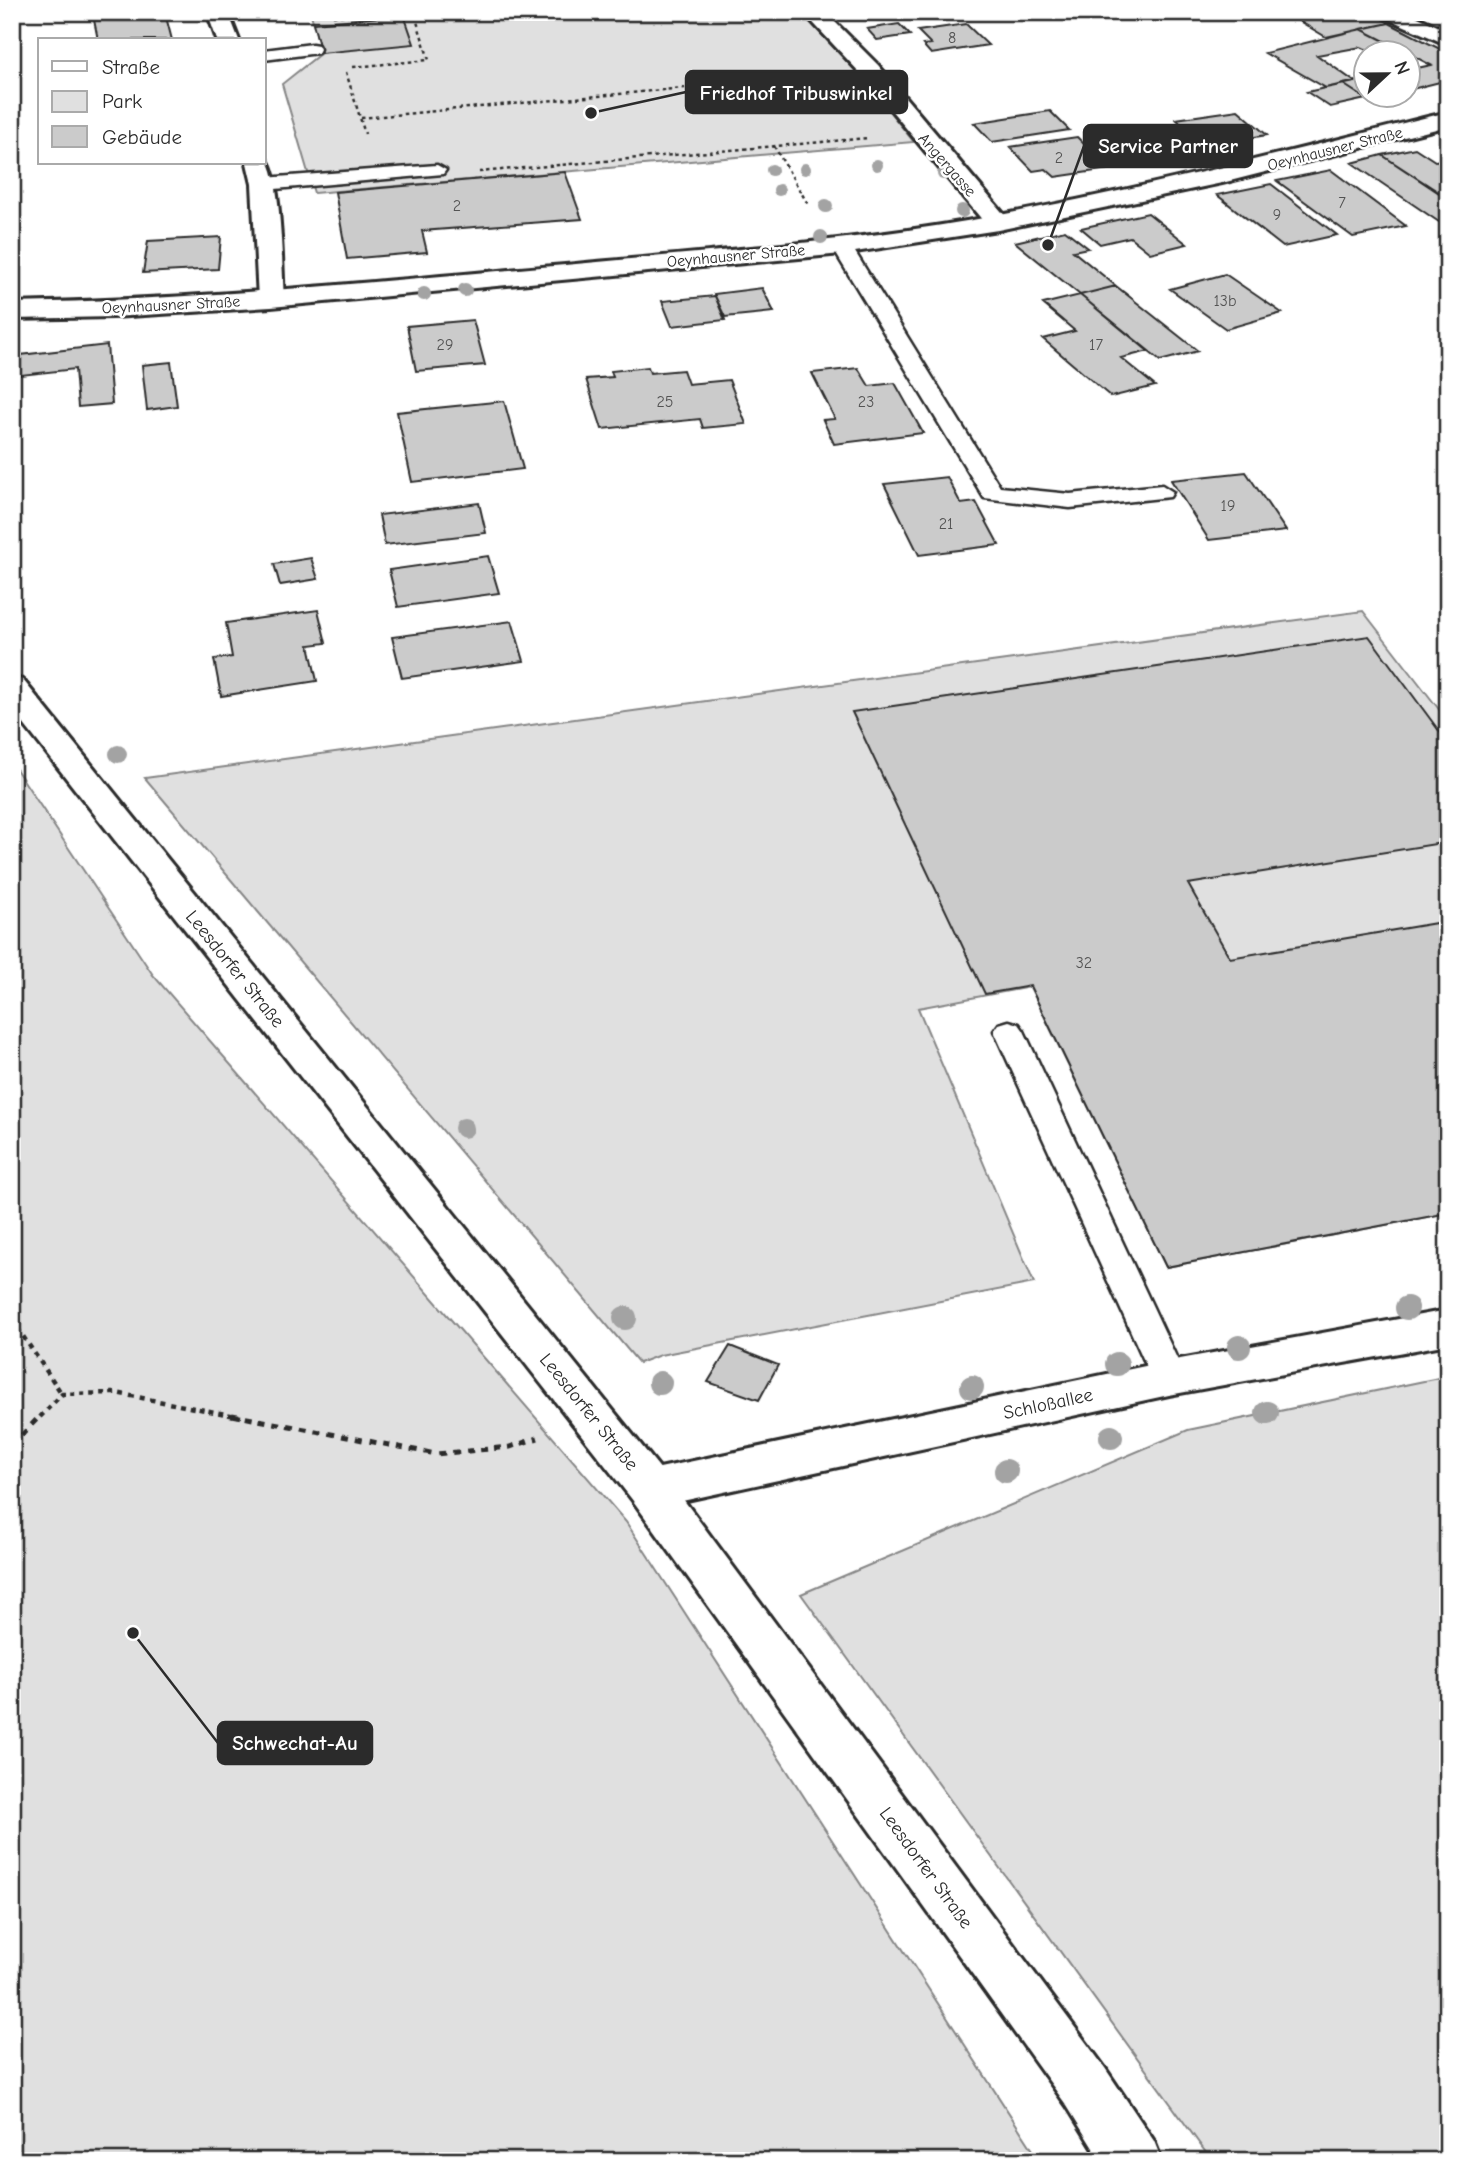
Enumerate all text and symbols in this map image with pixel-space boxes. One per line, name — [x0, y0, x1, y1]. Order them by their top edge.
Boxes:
house number: 8 — [948, 29, 956, 47]
legend — [38, 38, 266, 164]
north arrow — [1352, 38, 1422, 108]
text: Straße — [102, 55, 160, 79]
text: N — [1389, 58, 1414, 78]
callout: Friedhof Tribuswinkel — [686, 71, 907, 113]
text: Friedhof Tribuswinkel — [699, 81, 893, 105]
text: Park — [102, 89, 142, 113]
street label: Oeynhausner Straße — [1266, 123, 1404, 175]
text: Gebäude — [102, 125, 182, 149]
callout: Service Partner — [1084, 125, 1252, 167]
street label: Angergasse — [914, 129, 980, 201]
text: Service Partner — [1098, 134, 1238, 158]
house number: 2 — [1055, 149, 1063, 167]
house number: 7 — [1338, 194, 1346, 212]
house number: 2 — [453, 197, 461, 215]
house number: 9 — [1273, 206, 1281, 224]
street label: Oeynhausner Straße — [666, 241, 806, 271]
street label: Oeynhausner Straße — [101, 292, 241, 318]
house number: 13b — [1214, 292, 1237, 310]
house number: 29 — [437, 336, 453, 354]
house number: 17 — [1089, 336, 1103, 354]
house number: 25 — [656, 393, 674, 411]
house number: 23 — [858, 393, 874, 411]
house number: 19 — [1221, 497, 1235, 515]
house number: 21 — [939, 515, 953, 533]
street label: Leesdorfer Straße — [181, 906, 289, 1032]
house number: 32 — [1076, 954, 1092, 972]
street label: Leesdorfer Straße — [535, 1349, 643, 1475]
street label: Schloßallee — [1001, 1384, 1095, 1424]
callout: Schwechat-Au — [218, 1722, 372, 1764]
text: Schwechat-Au — [232, 1731, 358, 1755]
street label: Leesdorfer Straße — [875, 1803, 977, 1933]

